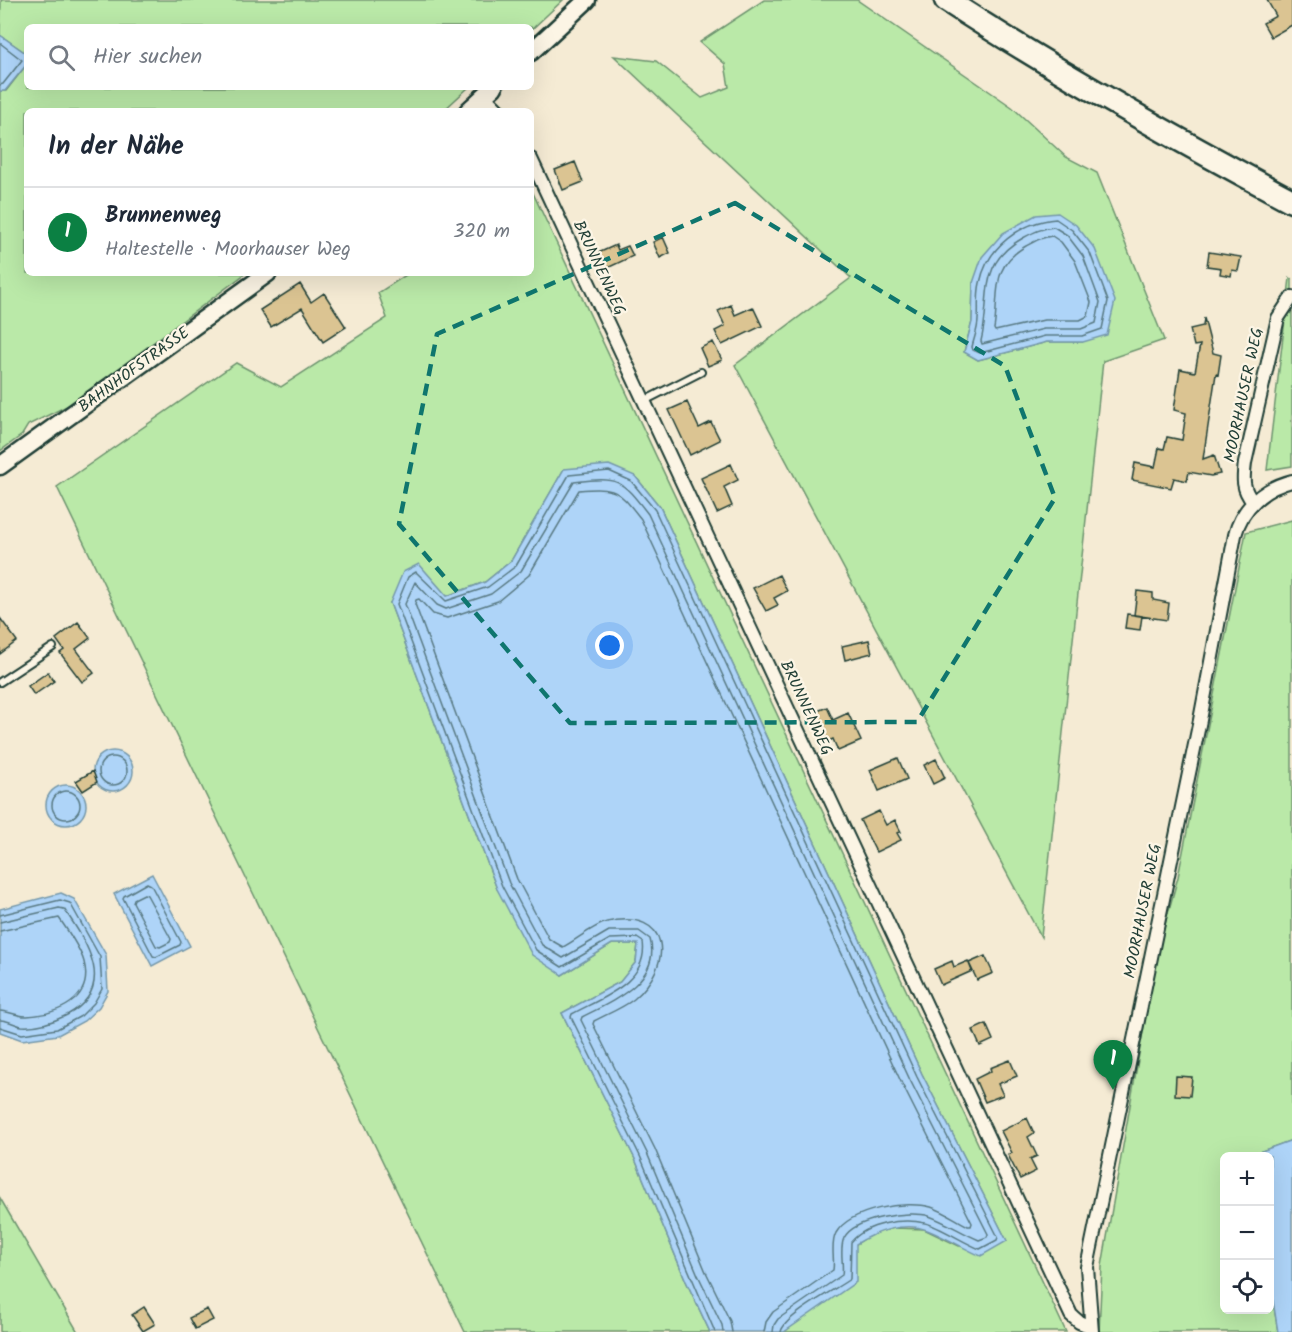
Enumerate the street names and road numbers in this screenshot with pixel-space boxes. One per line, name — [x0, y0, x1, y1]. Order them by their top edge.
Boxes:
street label: BRUNNENWEG — [566, 216, 632, 320]
street label: BAHNHOFSTRASSE — [73, 320, 196, 419]
street label: MOORHAUSER WEG — [1218, 325, 1270, 465]
street label: BRUNNENWEG — [773, 656, 839, 760]
street label: MOORHAUSER WEG — [1118, 841, 1168, 981]

